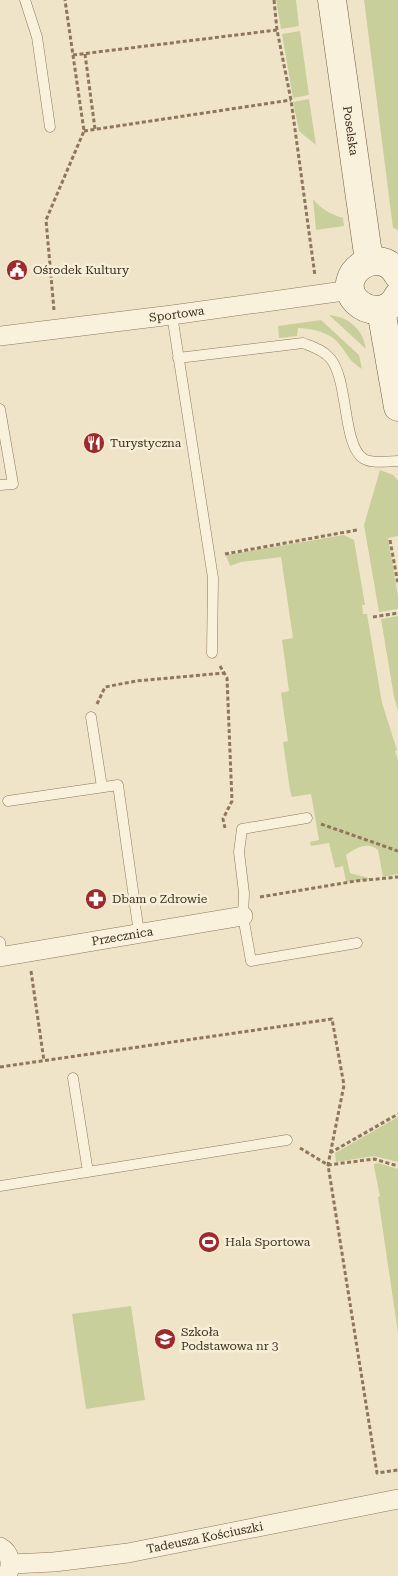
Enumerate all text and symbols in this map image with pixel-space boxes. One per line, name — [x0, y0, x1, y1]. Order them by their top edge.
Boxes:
street label: Poselska — [340, 105, 361, 157]
public building icon: Ośrodek Kultury — [5, 258, 29, 282]
place label: Ośrodek Kultury — [33, 263, 130, 277]
street label: Sportowa — [148, 304, 206, 325]
restaurant icon: Turystyczna — [82, 431, 106, 455]
place label: Turystyczna — [110, 436, 182, 450]
pharmacy icon: Dbam o Zdrowie — [84, 887, 108, 911]
place label: Dbam o Zdrowie — [112, 892, 208, 906]
street label: Przecznica — [90, 924, 155, 948]
sports icon: Hala Sportowa — [197, 1230, 221, 1254]
place label: Hala Sportowa — [225, 1235, 311, 1249]
place label: Szkoła Podstawowa nr 3 — [181, 1325, 279, 1353]
school or university icon: Szkoła Podstawowa nr 3 — [153, 1327, 177, 1351]
street label: Tadeusza Kościuszki — [145, 1519, 265, 1556]

